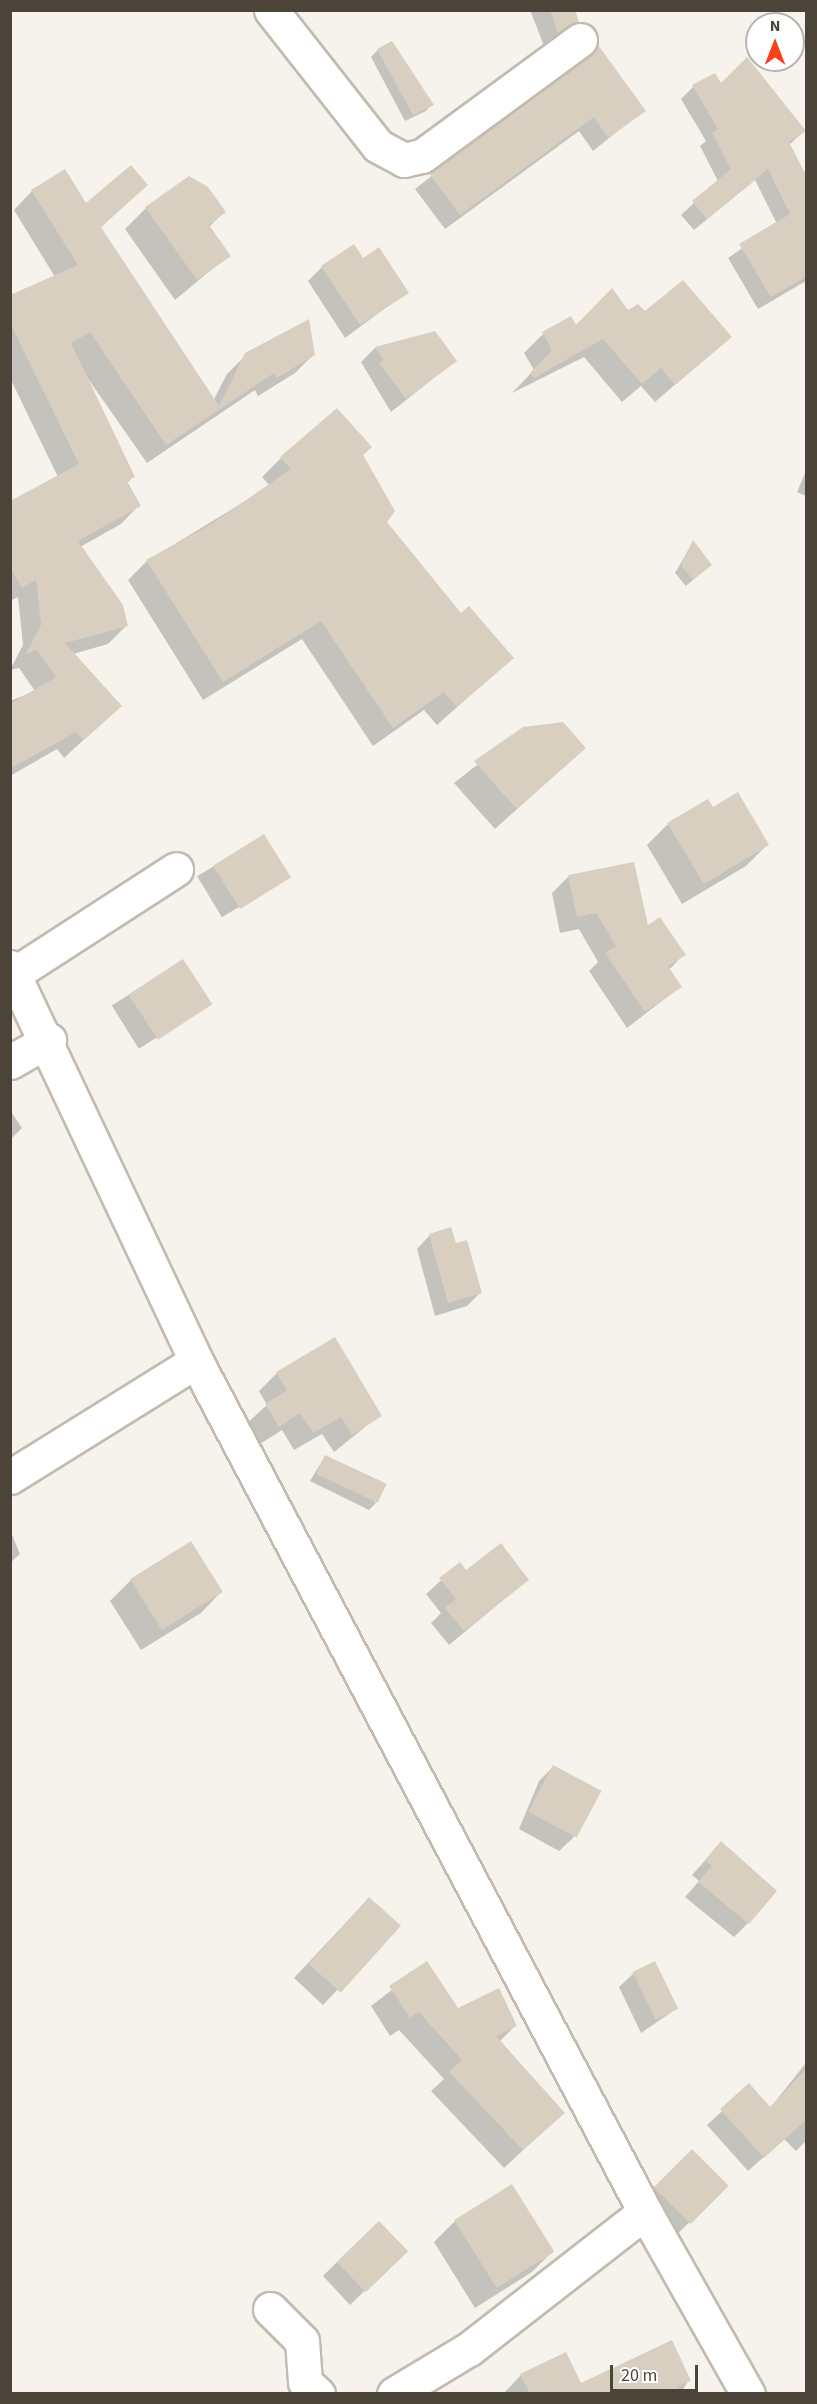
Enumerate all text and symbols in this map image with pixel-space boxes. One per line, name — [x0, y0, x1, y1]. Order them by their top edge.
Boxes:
north arrow — [745, 12, 805, 72]
text: N — [770, 15, 780, 37]
scale bar — [613, 2353, 702, 2391]
text: 20 m — [621, 2363, 657, 2388]

